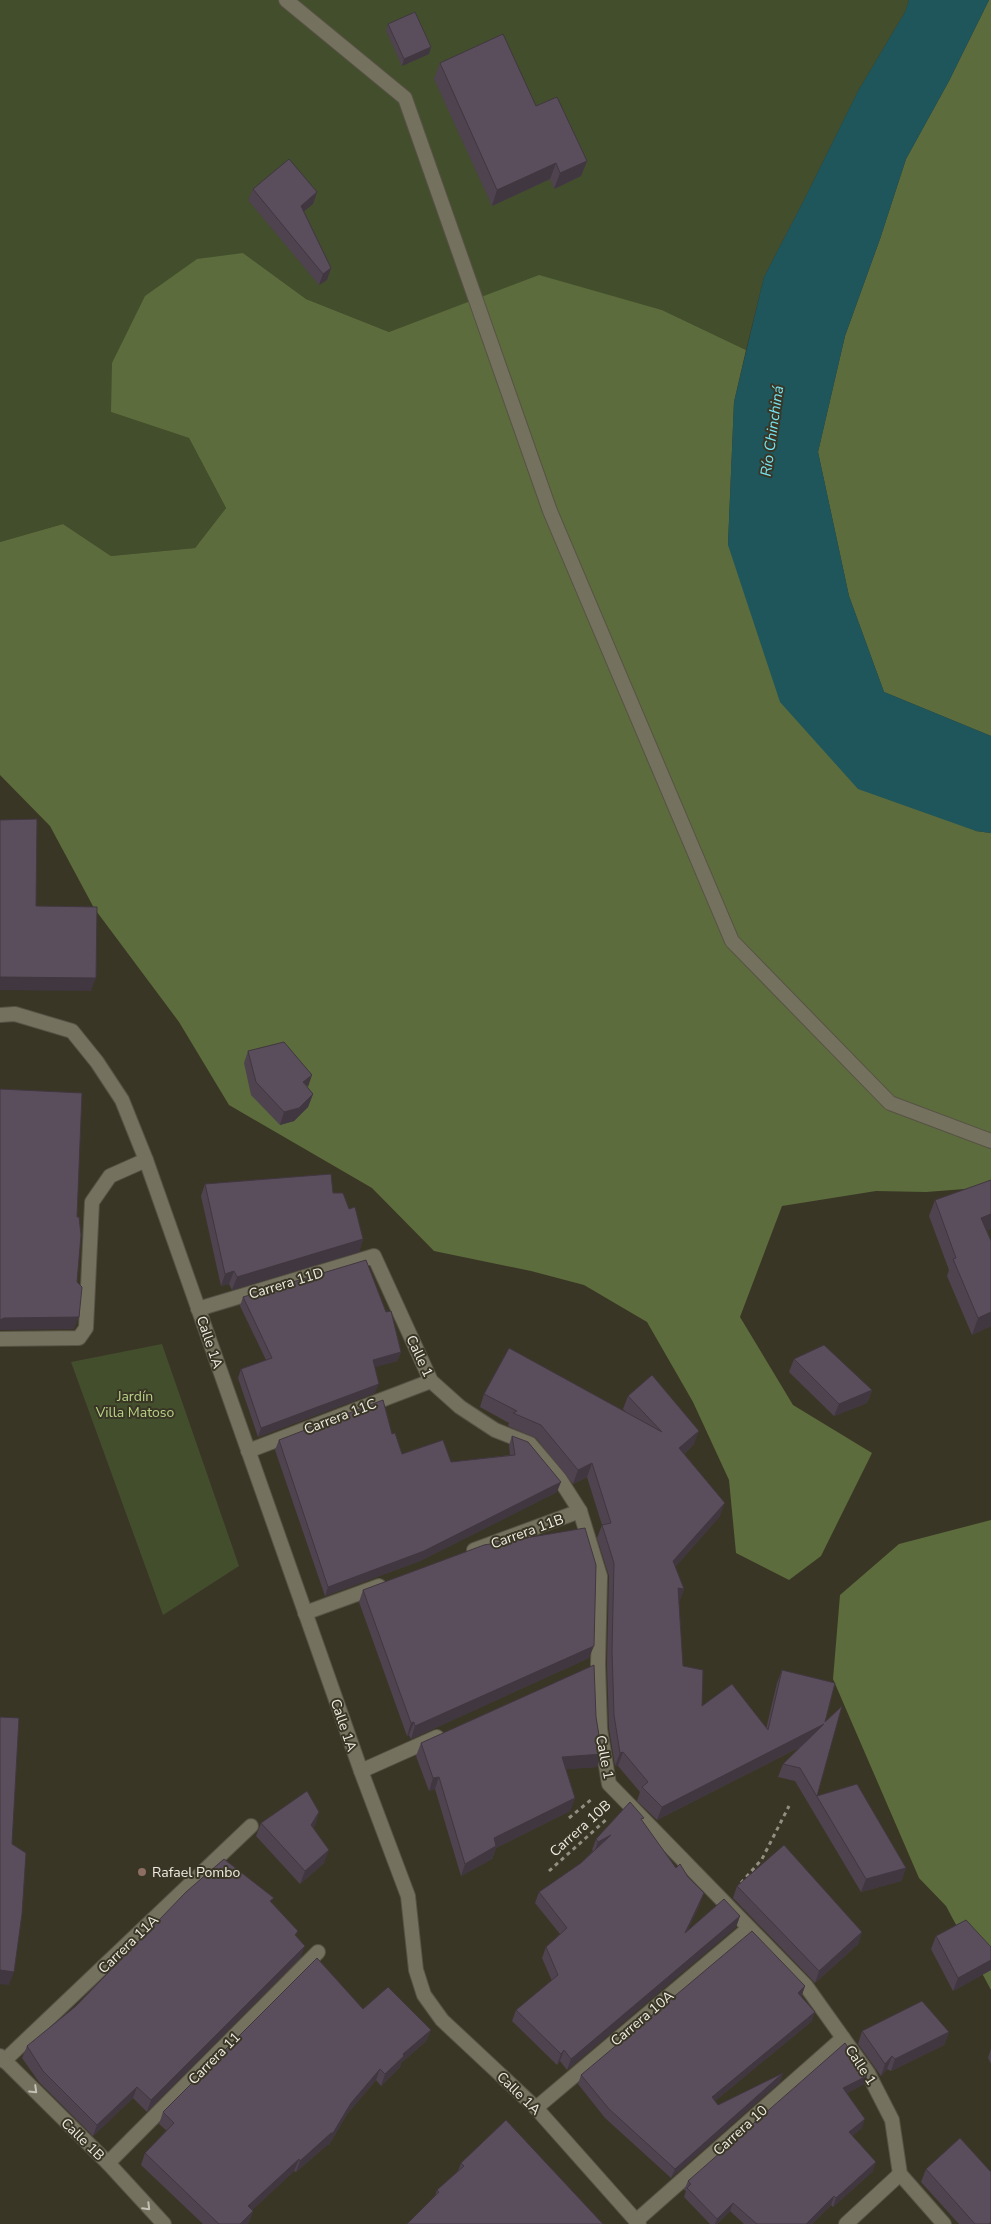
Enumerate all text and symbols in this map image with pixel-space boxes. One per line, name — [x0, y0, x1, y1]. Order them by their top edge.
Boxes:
water label: Río Chinchiná — [756, 384, 788, 478]
street label: Carrera 11D — [246, 1263, 326, 1304]
street label: Calle 1A — [192, 1313, 227, 1371]
street label: Calle 1 — [402, 1332, 438, 1380]
park label: Jardín Villa Matoso — [95, 1387, 175, 1422]
street label: Carrera 11C — [301, 1394, 379, 1439]
street label: Carrera 11B — [488, 1510, 566, 1553]
street label: Calle 1A — [326, 1696, 361, 1754]
street label: Calle 1 — [591, 1734, 618, 1781]
street label: Carrera 10B — [546, 1796, 615, 1861]
place label: Rafael Pombo — [152, 1863, 240, 1882]
marker: Rafael Pombo — [136, 1866, 148, 1878]
street label: Carrera 11A — [94, 1911, 163, 1978]
street label: Carrera 10A — [607, 1986, 678, 2050]
street label: Carrera 11 — [184, 2028, 245, 2089]
street label: Calle 1 — [841, 2042, 881, 2089]
street label: Calle 1A — [492, 2068, 545, 2119]
one-way arrow — [29, 2084, 38, 2093]
street label: Carrera 10 — [709, 2101, 771, 2160]
street label: Calle 1B — [57, 2114, 109, 2165]
one-way arrow — [142, 2201, 151, 2210]

